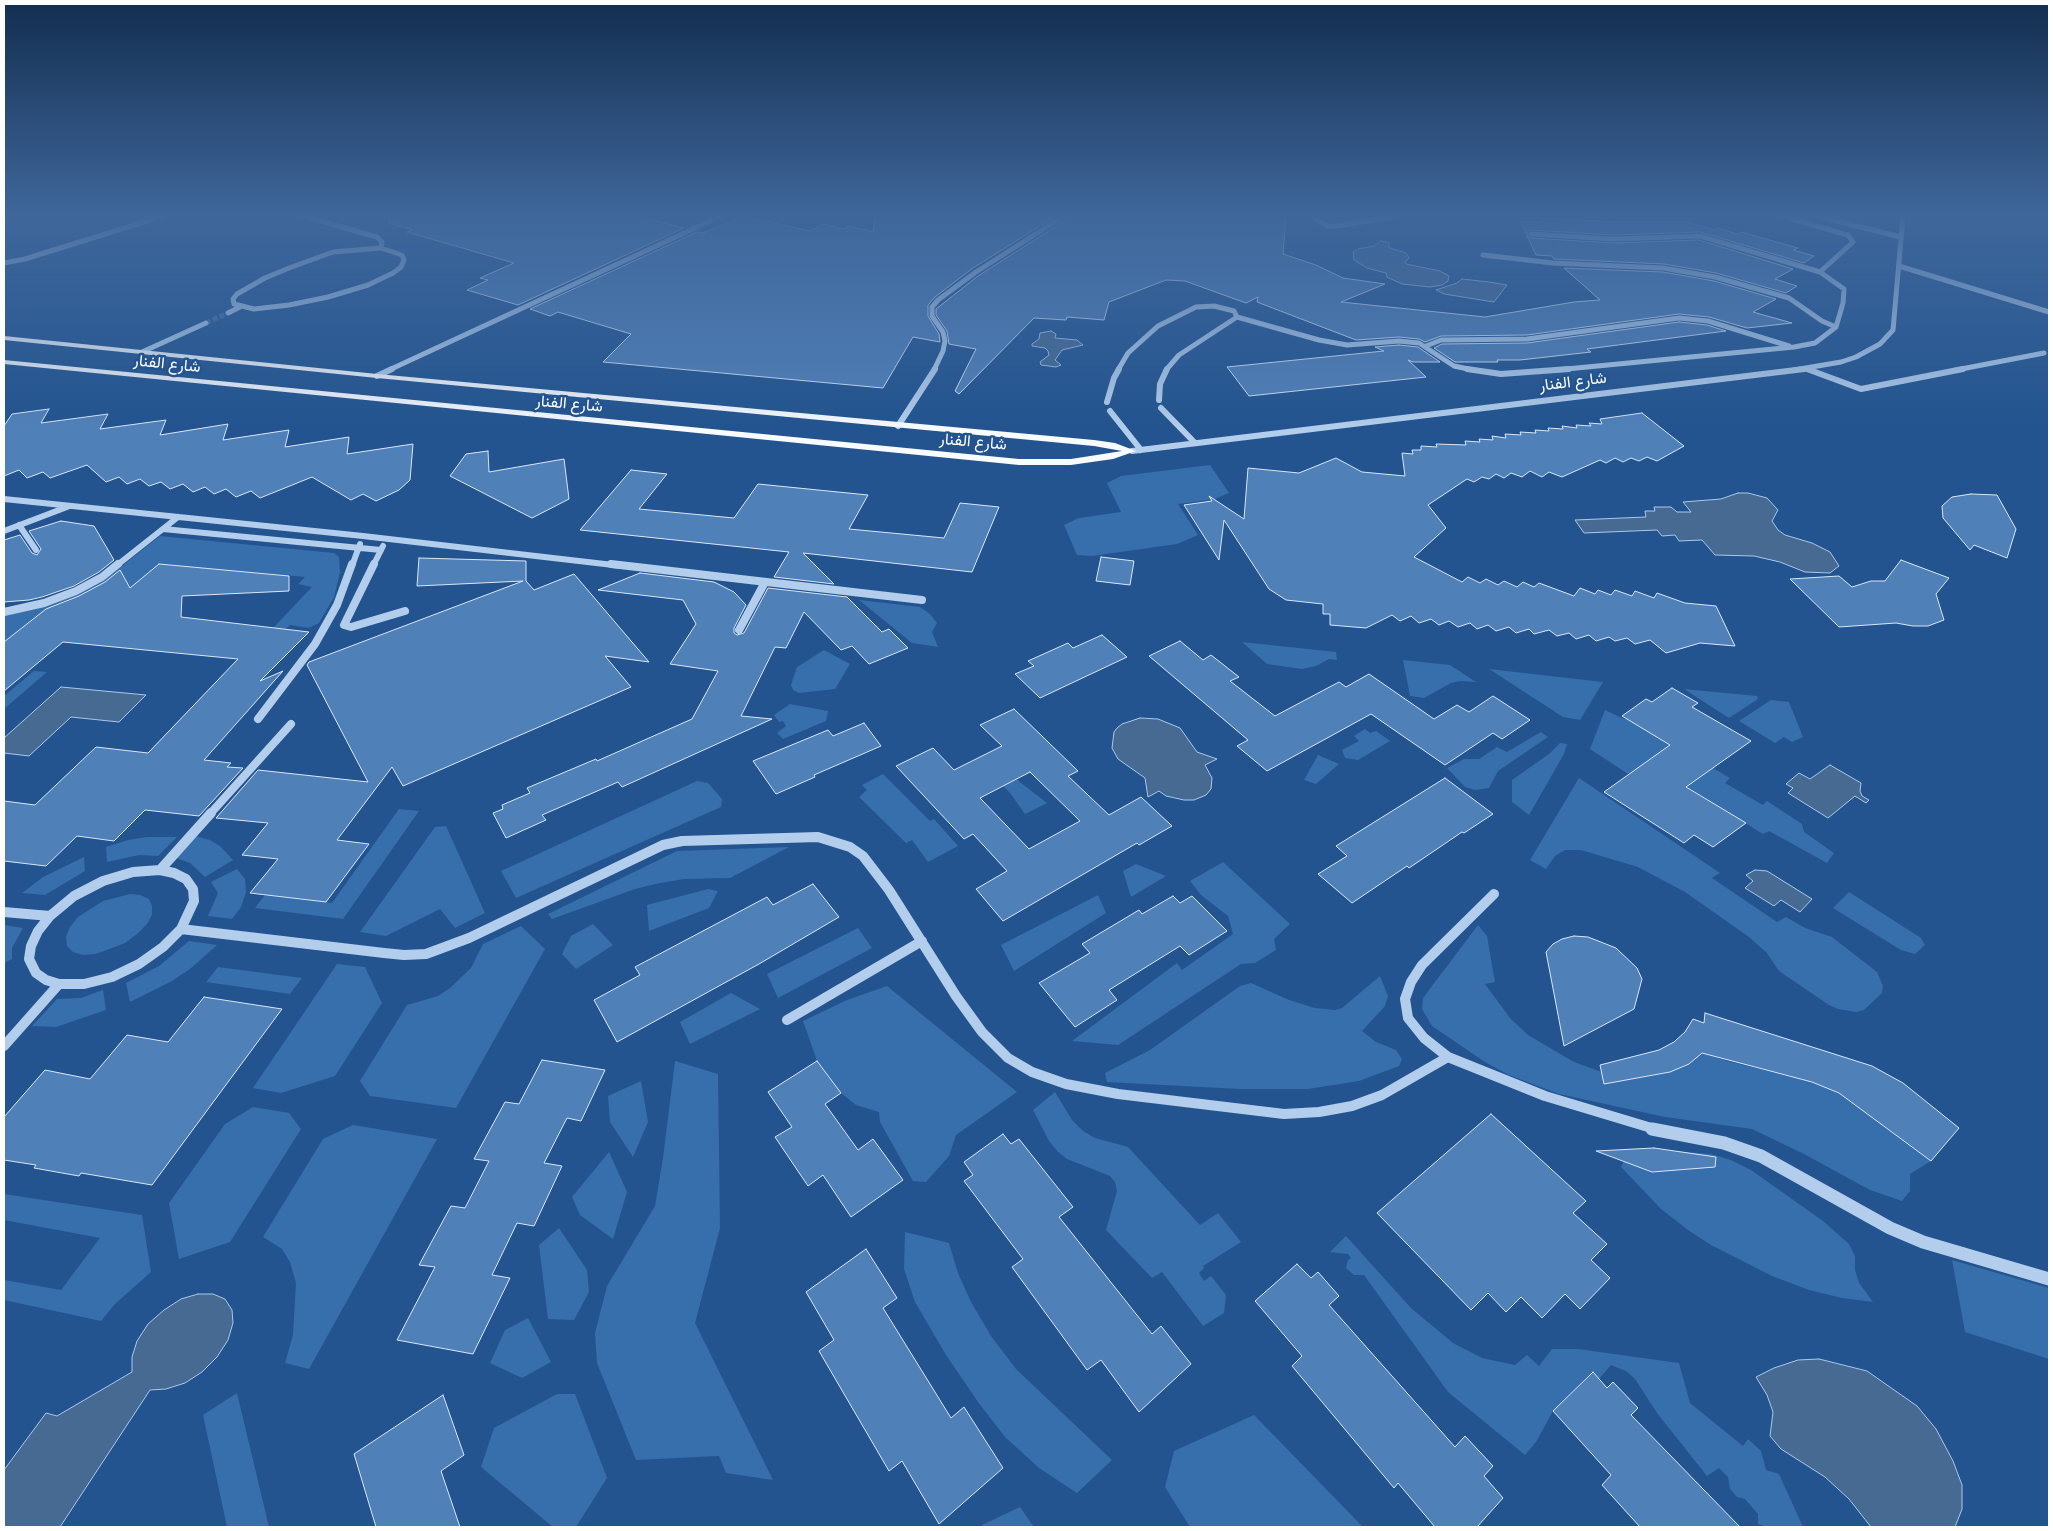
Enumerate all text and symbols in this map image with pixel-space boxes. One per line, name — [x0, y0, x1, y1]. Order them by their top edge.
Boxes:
street label: شارع الفنار — [132, 351, 202, 377]
street label: شارع الفنار — [1538, 368, 1608, 396]
street label: شارع الفنار — [535, 391, 603, 417]
street label: شارع الفنار — [939, 429, 1007, 455]

